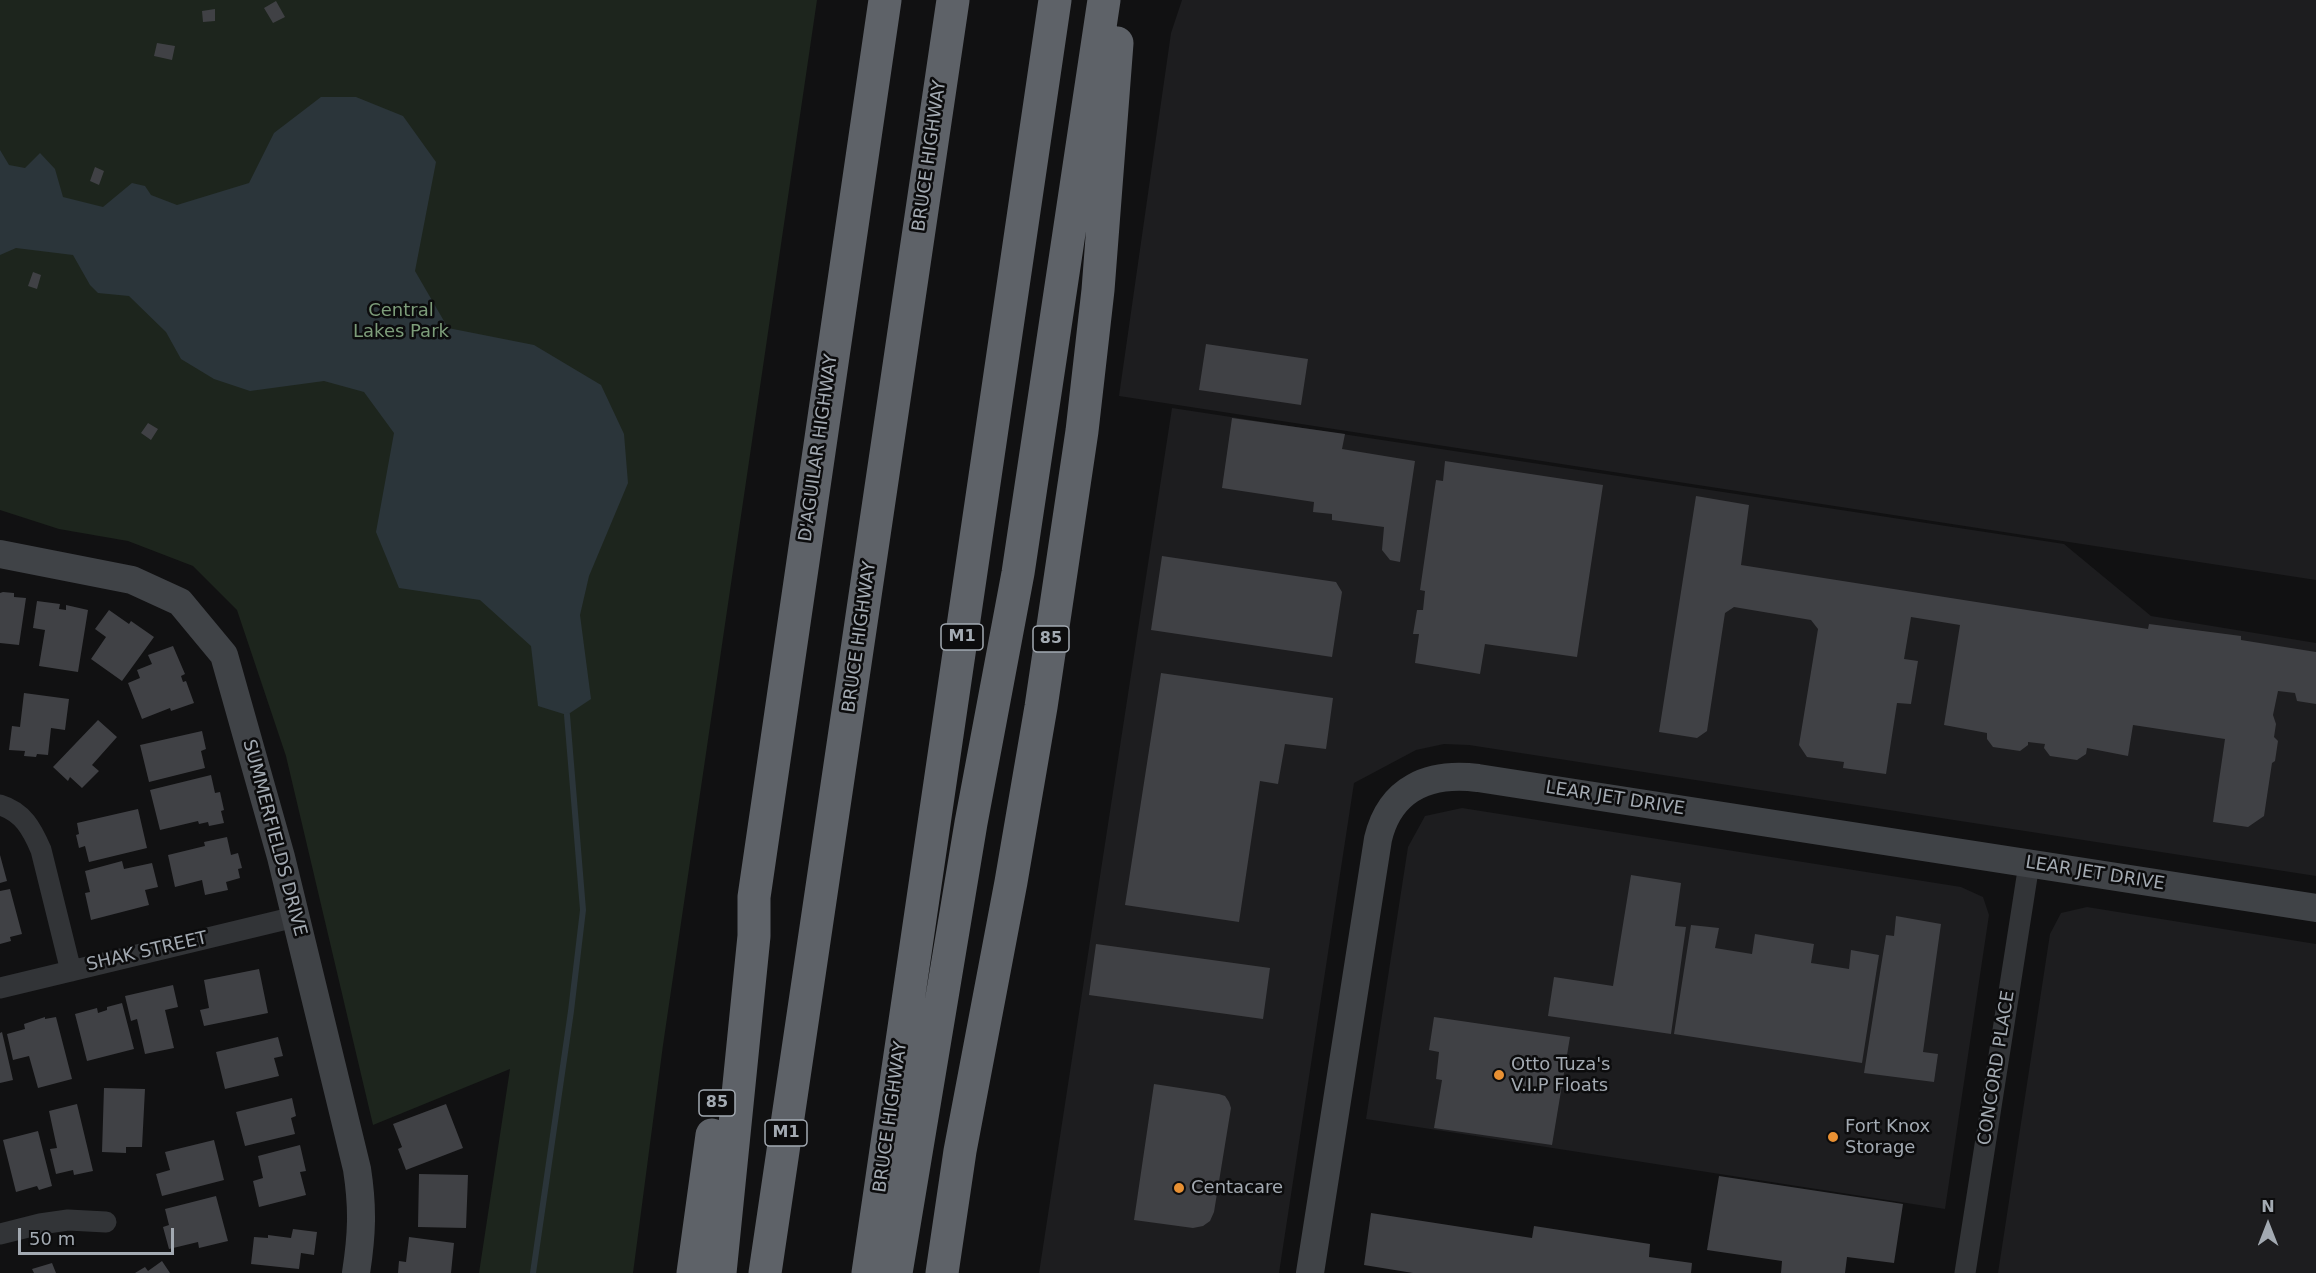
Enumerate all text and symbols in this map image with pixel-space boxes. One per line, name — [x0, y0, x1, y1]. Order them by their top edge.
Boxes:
street label: BRUCE HIGHWAY — [909, 79, 951, 233]
park label: Central Lakes Park — [353, 300, 449, 342]
street label: D'AGUILAR HIGHWAY — [795, 353, 843, 543]
street label: BRUCE HIGHWAY — [839, 560, 881, 714]
road number: M1 — [941, 624, 983, 650]
road number: 85 — [1033, 626, 1069, 652]
street label: SUMMERFIELDS DRIVE — [237, 737, 311, 939]
street label: LEAR JET DRIVE — [1544, 777, 1686, 821]
street label: LEAR JET DRIVE — [2024, 852, 2166, 896]
street label: SHAK STREET — [84, 928, 210, 976]
street label: CONCORD PLACE — [1974, 989, 2020, 1147]
street label: BRUCE HIGHWAY — [870, 1040, 912, 1194]
place label: Otto Tuza's V.I.P Floats — [1511, 1054, 1610, 1096]
marker: Otto Tuza's V.I.P Floats — [1492, 1068, 1506, 1082]
road number: 85 — [699, 1090, 735, 1116]
place label: Fort Knox Storage — [1845, 1116, 1930, 1158]
road number: M1 — [765, 1120, 807, 1146]
marker: Fort Knox Storage — [1826, 1130, 1840, 1144]
place label: Centacare — [1191, 1177, 1283, 1199]
marker: Centacare — [1172, 1181, 1186, 1195]
north arrow — [2238, 1195, 2298, 1255]
text: N — [2261, 1197, 2275, 1216]
scale bar — [21, 1216, 177, 1254]
text: 50 m — [29, 1228, 75, 1249]

